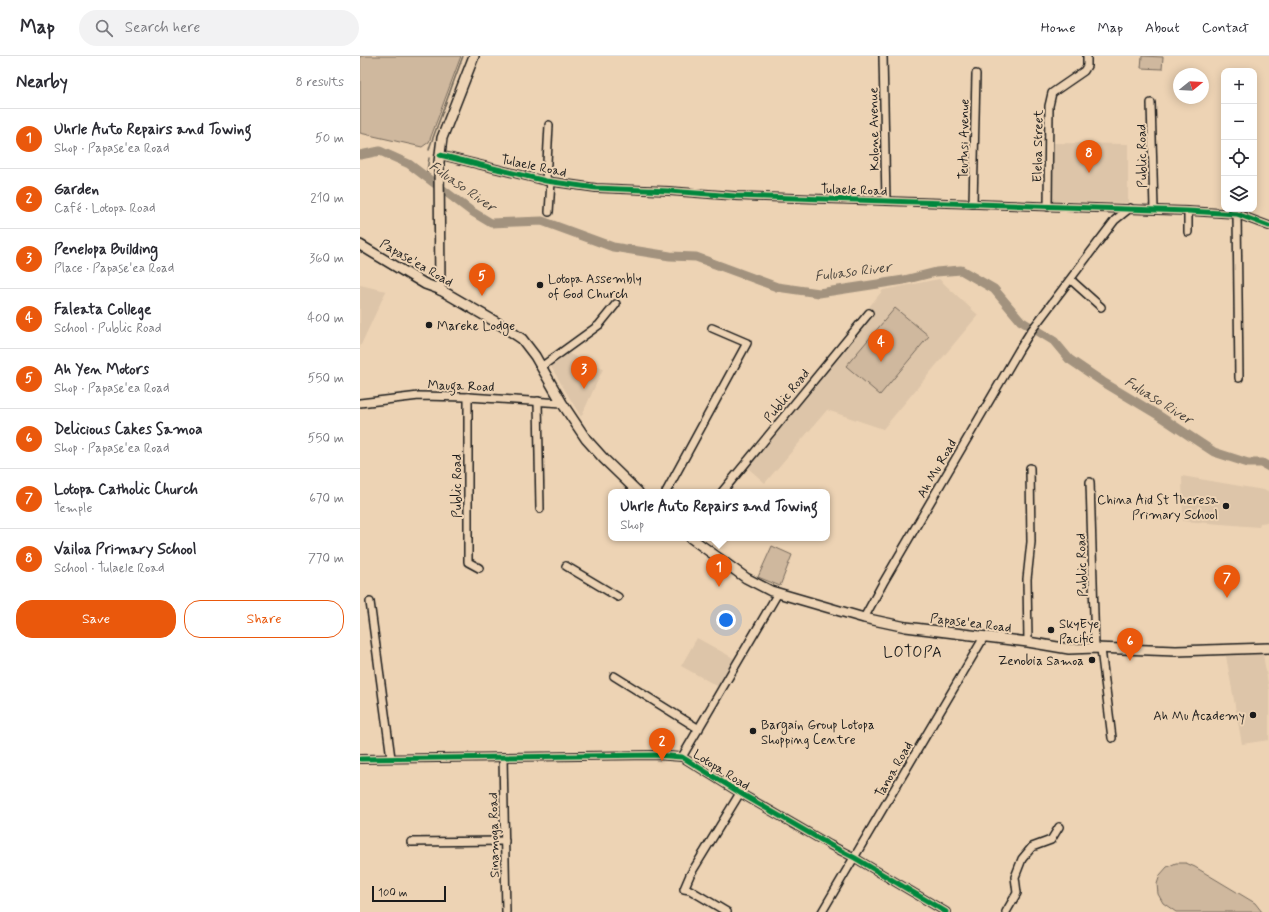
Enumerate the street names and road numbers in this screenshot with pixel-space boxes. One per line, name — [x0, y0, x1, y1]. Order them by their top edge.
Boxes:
street label: Kolone Avenue — [865, 87, 884, 171]
street label: Teutusi Avenue — [955, 98, 974, 179]
street label: Eleloa Street — [1029, 109, 1048, 183]
street label: Public Road — [1133, 124, 1152, 188]
street label: Tulaele Road — [499, 151, 568, 182]
street label: Tulaele Road — [820, 181, 888, 200]
street label: Papase'ea Road — [377, 236, 456, 291]
street label: Public Road — [760, 366, 814, 426]
street label: Mauga Road — [427, 377, 495, 398]
street label: Ah Mu Road — [914, 436, 961, 501]
street label: Public Road — [449, 454, 466, 518]
street label: Public Road — [1073, 533, 1092, 597]
street label: Papase'ea Road — [929, 610, 1012, 637]
street label: Tanoa Road — [871, 739, 917, 801]
street label: Lotopa Road — [690, 746, 753, 794]
street label: Sinamoga Road — [485, 792, 504, 878]

